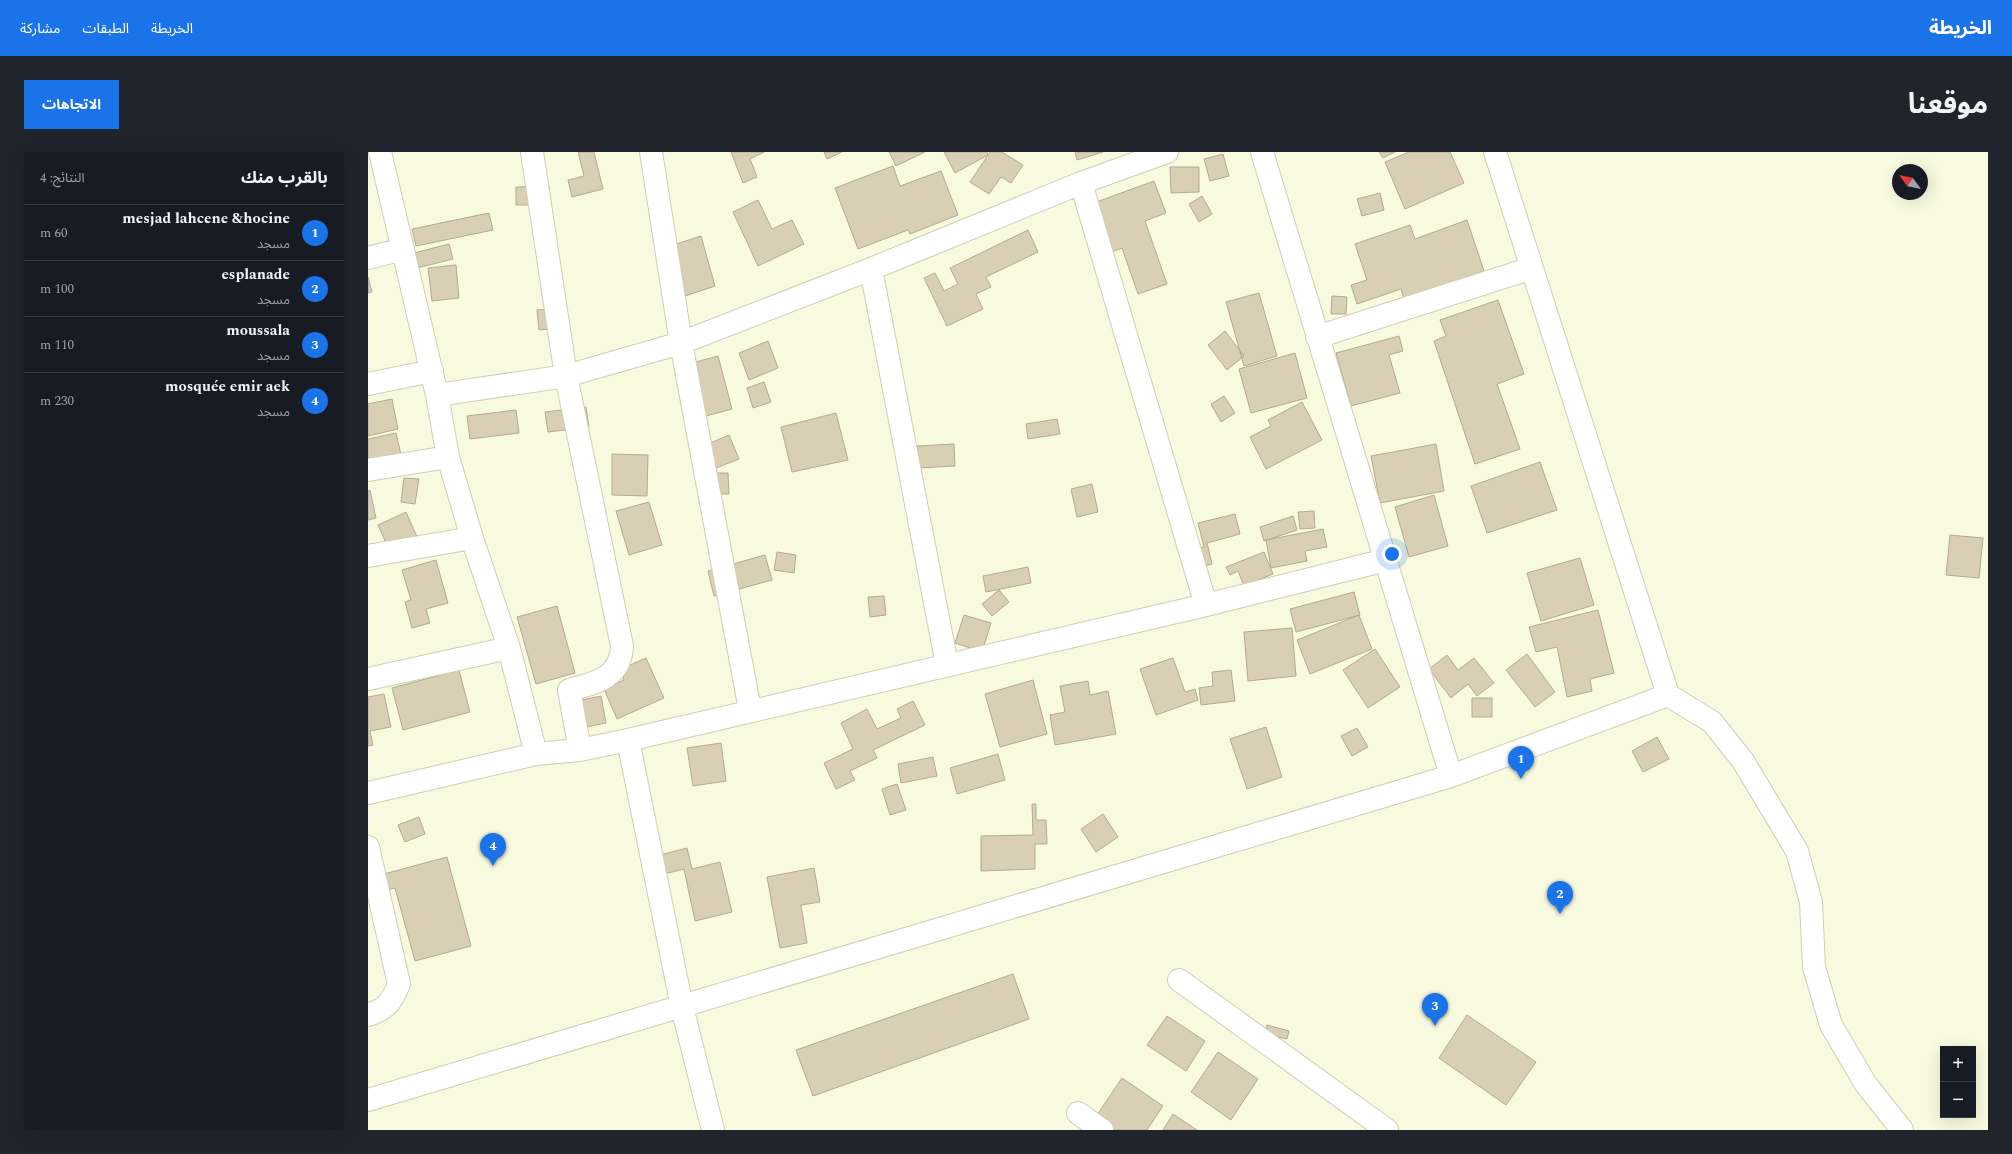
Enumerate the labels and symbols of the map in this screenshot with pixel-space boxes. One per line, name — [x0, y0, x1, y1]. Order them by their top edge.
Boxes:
north arrow — [1892, 164, 1928, 200]
your location — [1382, 544, 1402, 564]
pin: 1 — [1508, 746, 1534, 779]
pin: 4 — [480, 833, 506, 866]
pin: 2 — [1547, 881, 1573, 914]
pin: 3 — [1422, 993, 1448, 1026]

